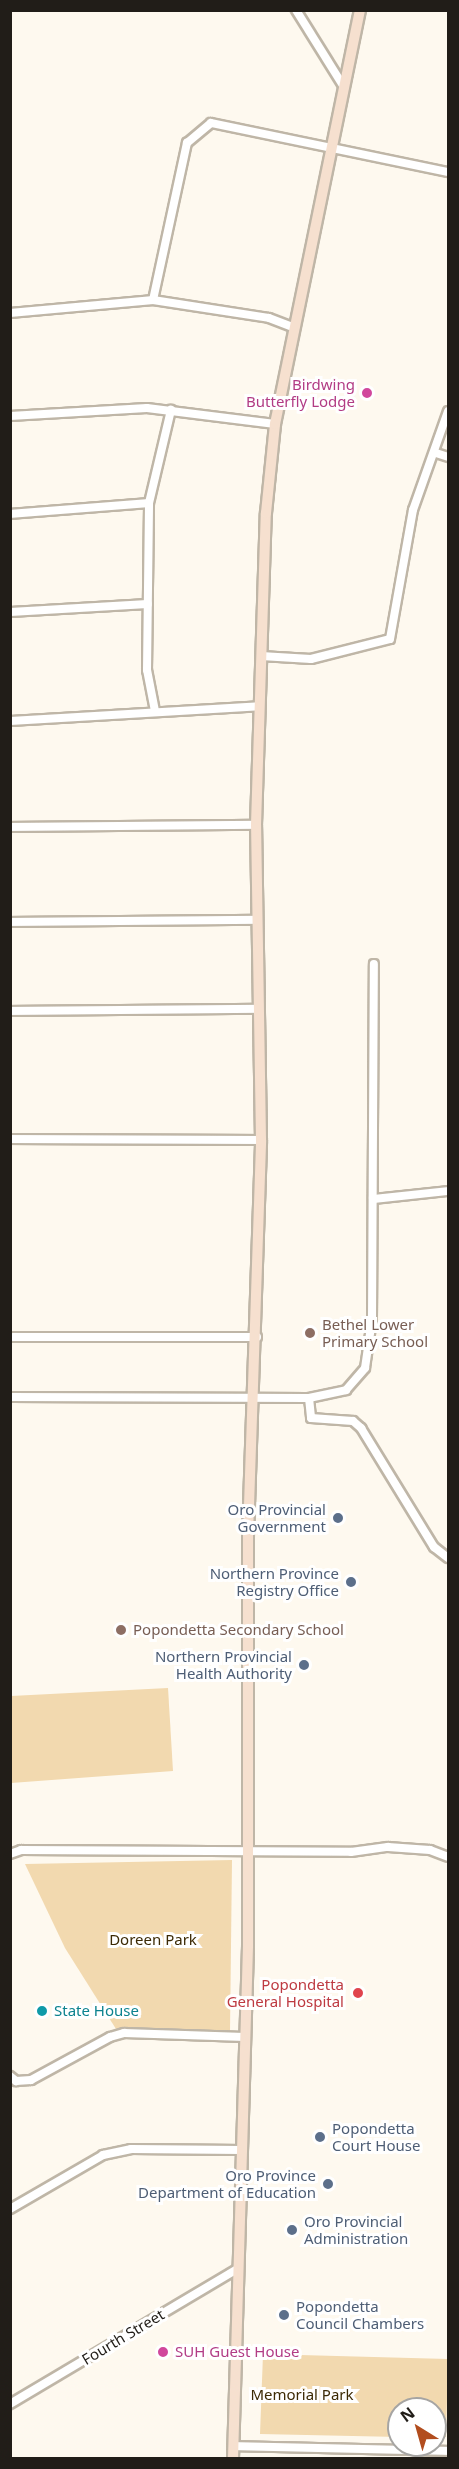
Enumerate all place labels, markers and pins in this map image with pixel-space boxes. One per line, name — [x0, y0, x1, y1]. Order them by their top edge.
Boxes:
place label: Birdwing Butterfly Lodge — [246, 375, 355, 410]
marker: Birdwing Butterfly Lodge — [360, 386, 374, 400]
place label: Bethel Lower Primary School — [322, 1315, 428, 1350]
marker: Bethel Lower Primary School — [303, 1326, 317, 1340]
place label: Oro Provincial Government — [228, 1500, 326, 1535]
marker: Oro Provincial Government — [331, 1511, 345, 1525]
place label: Northern Province Registry Office — [210, 1564, 339, 1599]
marker: Northern Province Registry Office — [344, 1575, 358, 1589]
place label: Popondetta Secondary School — [133, 1621, 344, 1639]
marker: Popondetta Secondary School — [114, 1623, 128, 1637]
place label: Northern Provincial Health Authority — [155, 1647, 292, 1682]
marker: Northern Provincial Health Authority — [297, 1658, 311, 1672]
place label: Popondetta General Hospital — [227, 1975, 344, 2010]
marker: Popondetta General Hospital — [349, 1984, 367, 2002]
place label: State House — [54, 2002, 139, 2020]
marker: State House — [35, 2004, 49, 2018]
place label: Popondetta Court House — [332, 2119, 420, 2154]
marker: Popondetta Court House — [313, 2130, 327, 2144]
place label: Oro Province Department of Education — [138, 2166, 316, 2201]
marker: Oro Province Department of Education — [321, 2177, 335, 2191]
place label: Oro Provincial Administration — [304, 2212, 408, 2247]
marker: Oro Provincial Administration — [285, 2223, 299, 2237]
place label: Popondetta Council Chambers — [296, 2297, 424, 2332]
marker: Popondetta Council Chambers — [277, 2308, 291, 2322]
place label: SUH Guest House — [175, 2343, 299, 2361]
marker: SUH Guest House — [156, 2345, 170, 2359]

